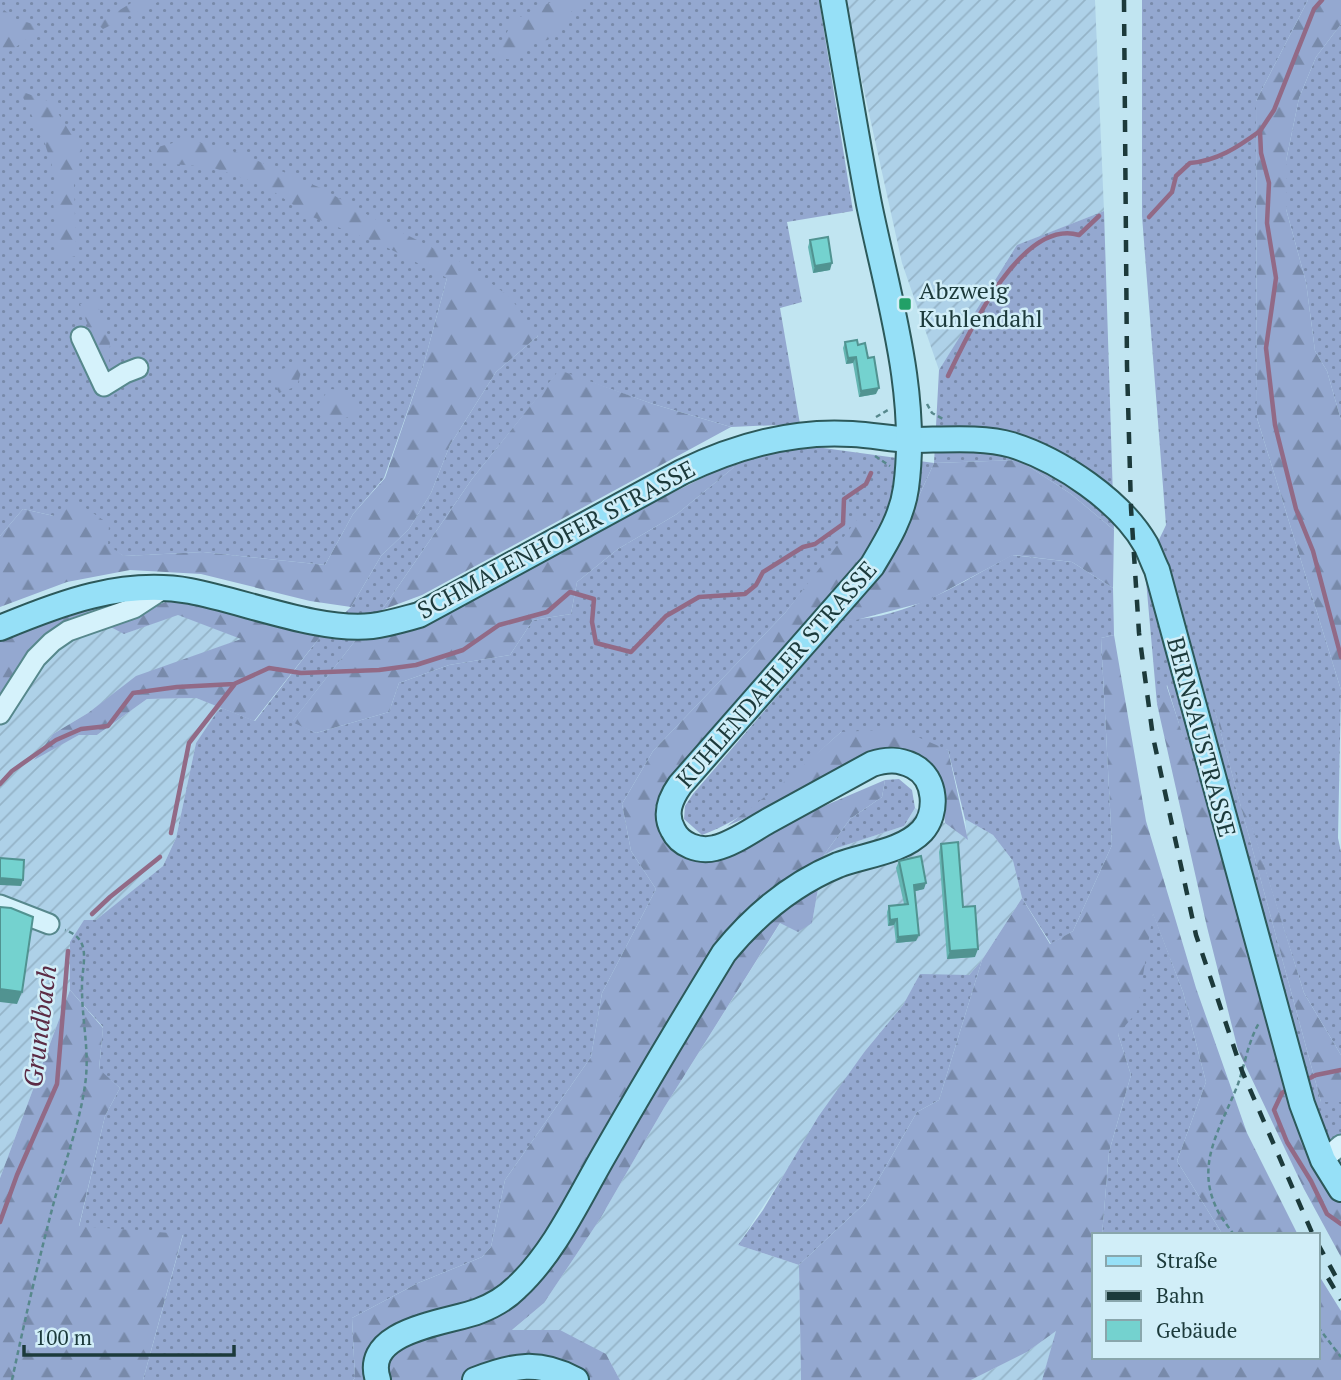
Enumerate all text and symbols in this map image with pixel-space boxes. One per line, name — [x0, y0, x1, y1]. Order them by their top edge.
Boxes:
place label: Abzweig Kuhlendahl — [919, 274, 1043, 334]
marker: Abzweig Kuhlendahl — [897, 296, 913, 312]
street label: SCHMALENHOFER STRASSE — [412, 452, 700, 626]
street label: KUHLENDAHLER STRASSE — [669, 554, 883, 794]
street label: BERNSAUSTRASSE — [1160, 633, 1244, 841]
water label: Grundbach — [15, 963, 63, 1089]
legend — [1092, 1233, 1320, 1359]
text: Straße — [1156, 1246, 1218, 1274]
text: Bahn — [1156, 1281, 1205, 1309]
scale bar — [24, 1314, 234, 1358]
text: Gebäude — [1156, 1316, 1237, 1344]
text: 100 m — [35, 1323, 92, 1351]

